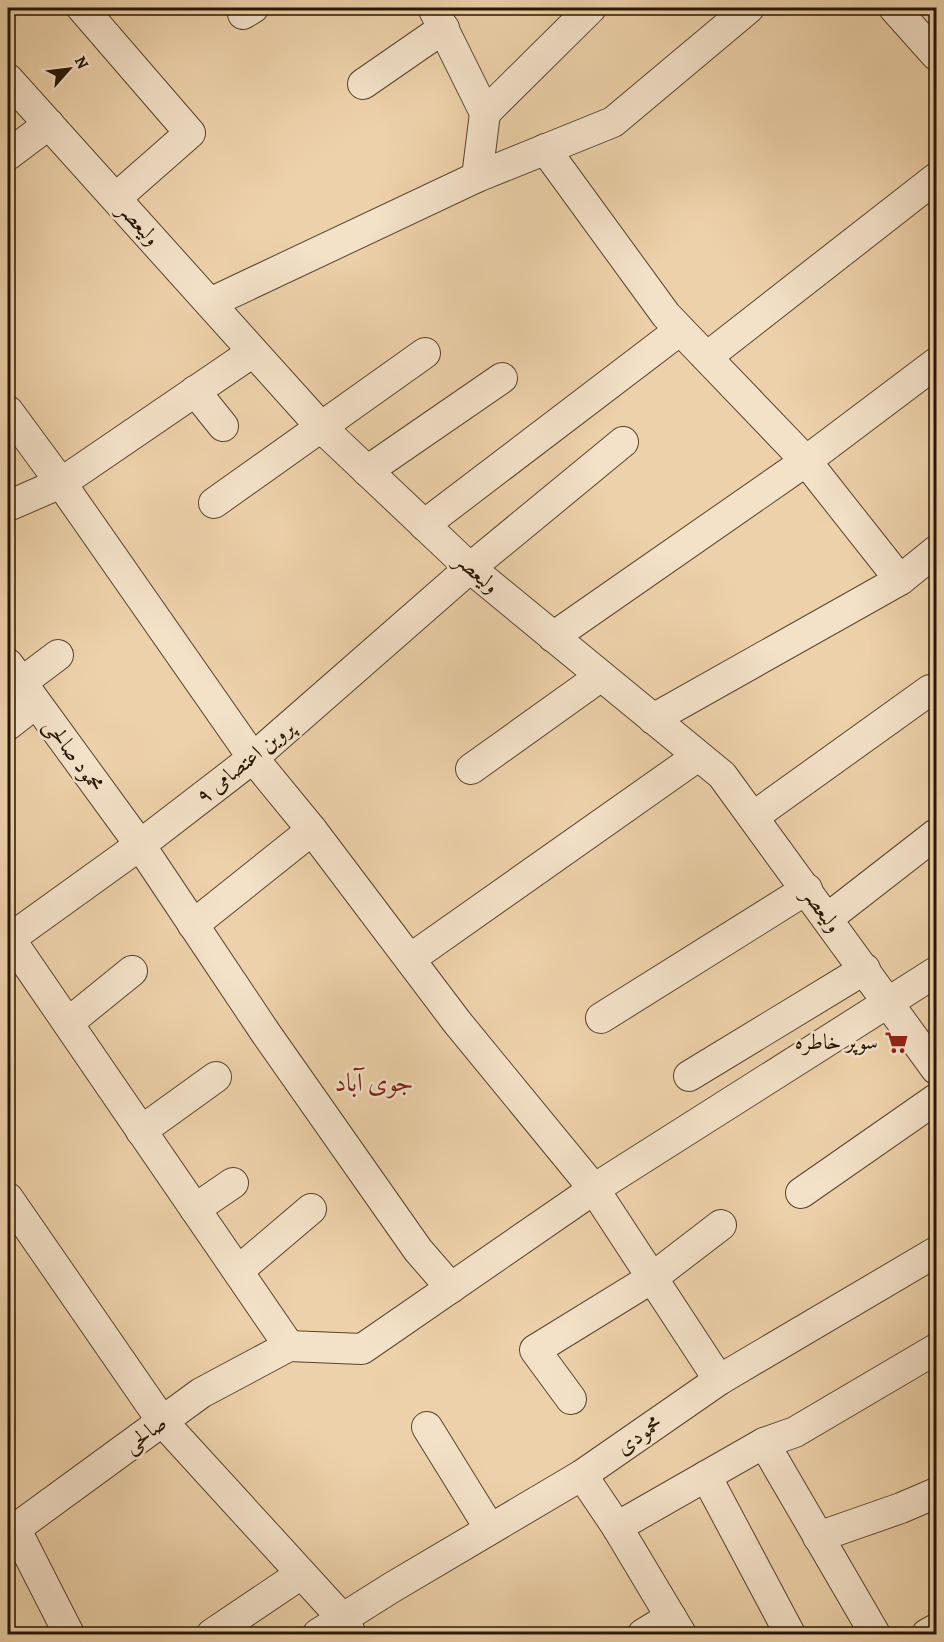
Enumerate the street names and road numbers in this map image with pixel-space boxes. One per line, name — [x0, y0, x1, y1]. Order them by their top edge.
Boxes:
street label: ولیعصر — [110, 194, 167, 252]
street label: ولیعصر — [447, 544, 506, 601]
street label: محمود صالحی — [37, 712, 111, 798]
street label: پروین اعتصامی ۹ — [189, 712, 302, 811]
street label: ولیعصر — [794, 880, 849, 939]
street label: صالحی — [117, 1408, 173, 1460]
street label: محمودی — [610, 1408, 668, 1462]

